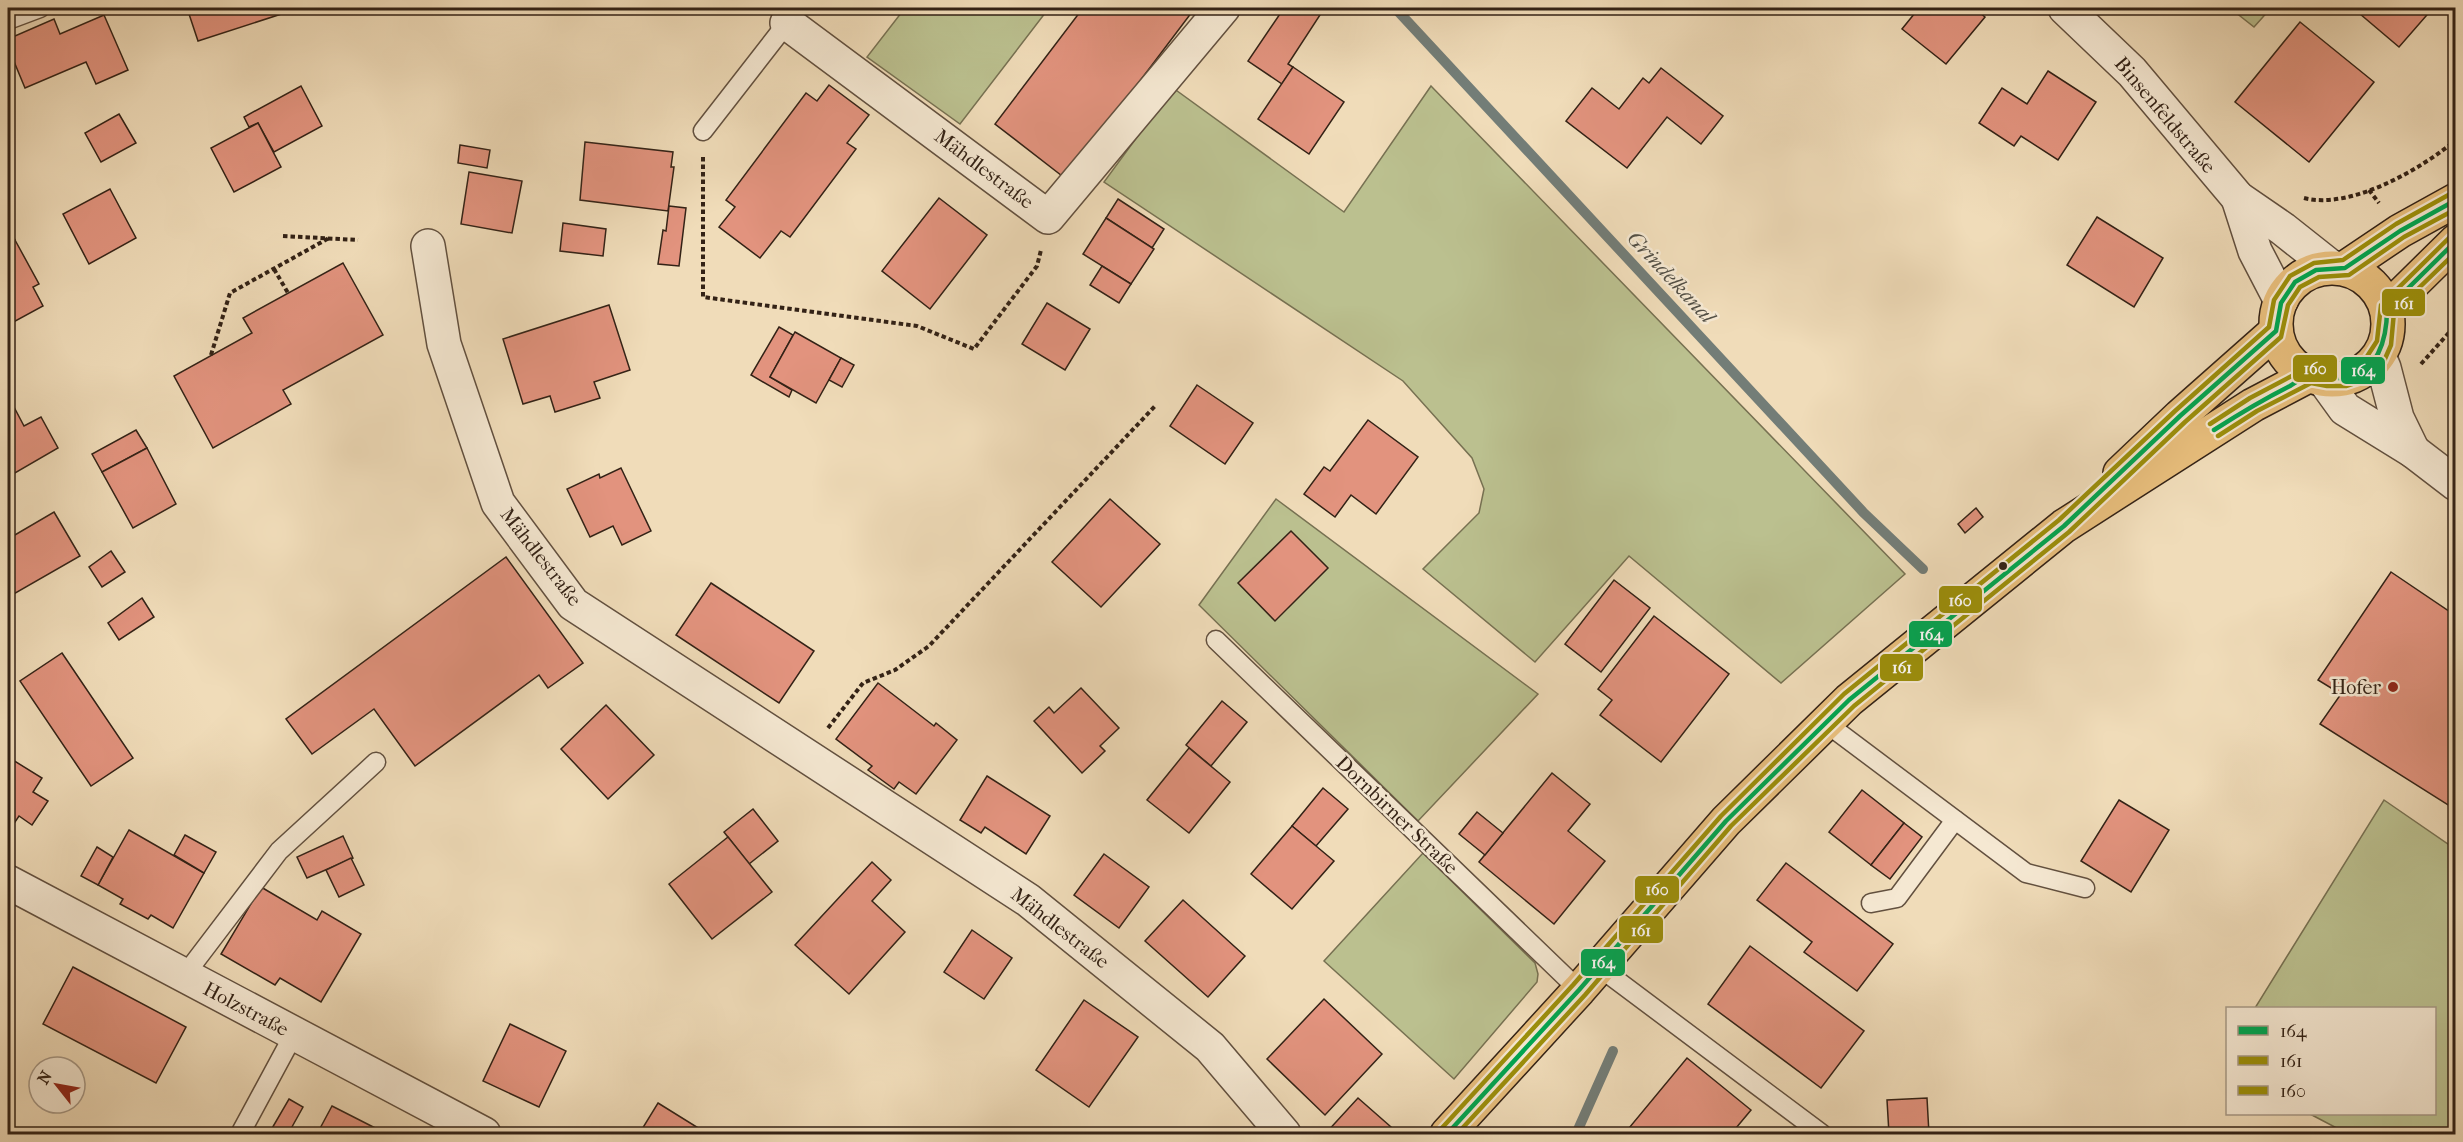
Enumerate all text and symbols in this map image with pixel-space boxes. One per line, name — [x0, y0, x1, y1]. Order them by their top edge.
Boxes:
street label: Binsenfeldstraße — [2110, 52, 2220, 178]
street label: Mähdlestraße — [930, 124, 1038, 214]
water label: Grindelkanal — [1622, 226, 1722, 330]
line badge: 161 — [2381, 288, 2426, 317]
text: 161 — [2394, 294, 2414, 313]
line badge: 160 — [2292, 354, 2338, 383]
line badge: 164 — [2340, 356, 2386, 385]
text: 160 — [2303, 359, 2327, 378]
text: 164 — [2351, 361, 2376, 381]
street label: Mähdlestraße — [496, 503, 586, 611]
unlabelled marker — [1997, 560, 2009, 572]
line badge: 160 — [1938, 585, 1983, 614]
text: 160 — [1948, 591, 1972, 610]
line badge: 164 — [1908, 620, 1953, 648]
text: 164 — [1919, 625, 1944, 645]
line badge: 161 — [1879, 653, 1924, 682]
text: 161 — [1892, 658, 1912, 677]
place label: Hofer — [2331, 676, 2381, 699]
marker: Hofer — [2386, 680, 2400, 694]
street label: Dornbirner Straße — [1331, 751, 1463, 879]
line badge: 160 — [1634, 875, 1680, 904]
text: 160 — [1645, 880, 1669, 899]
street label: Mähdlestraße — [1006, 883, 1114, 973]
line badge: 161 — [1618, 915, 1664, 944]
text: 161 — [1631, 921, 1651, 940]
line badge: 164 — [1580, 948, 1626, 977]
text: 164 — [1591, 953, 1616, 973]
street label: Holzstraße — [200, 977, 293, 1041]
legend — [2226, 1007, 2436, 1115]
text: 164 — [2280, 1021, 2307, 1042]
text: 161 — [2280, 1051, 2302, 1072]
north arrow — [27, 1055, 87, 1115]
text: N — [33, 1067, 56, 1088]
text: 160 — [2280, 1081, 2306, 1102]

